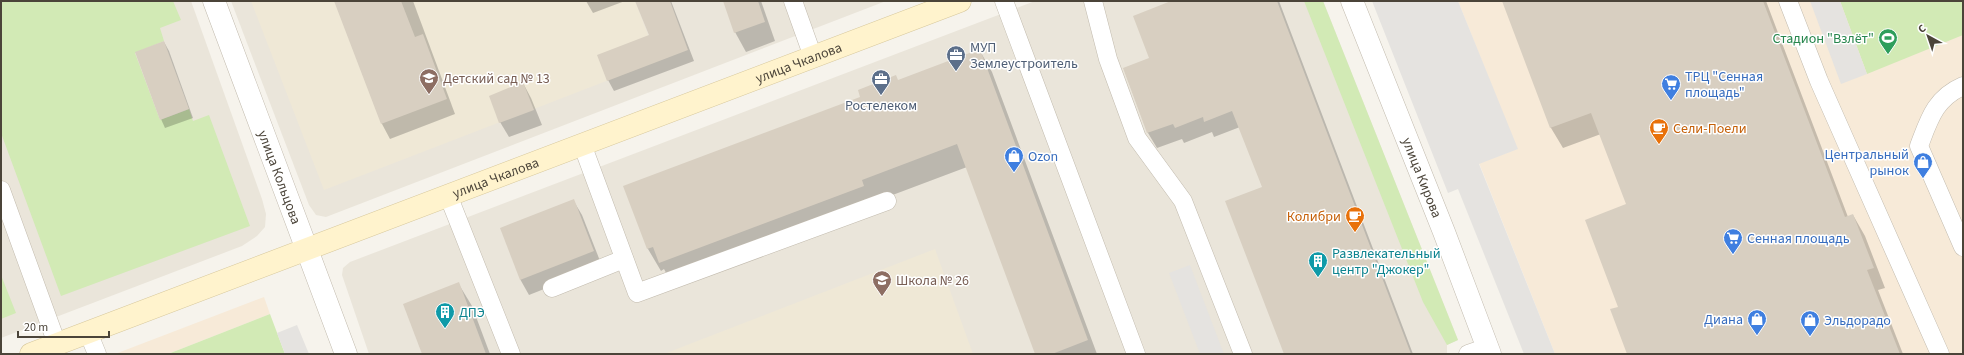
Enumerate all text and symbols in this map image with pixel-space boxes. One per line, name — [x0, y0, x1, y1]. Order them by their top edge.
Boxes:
north arrow — [1908, 16, 1948, 56]
text: С — [1915, 21, 1930, 37]
sports icon: Стадион "Взлёт" — [1877, 27, 1899, 55]
place label: Стадион "Взлёт" — [1773, 29, 1874, 49]
street label: улица Чкалова — [753, 38, 845, 89]
place label: МУП Землеустроитель — [970, 38, 1078, 74]
office icon: МУП Землеустроитель — [945, 44, 967, 72]
school or university icon: Детский сад № 13 — [418, 67, 440, 95]
place label: ТРЦ "Сенная площадь" — [1685, 67, 1763, 103]
office icon: Ростелеком — [870, 68, 892, 96]
place label: Детский сад № 13 — [443, 69, 550, 89]
supermarket icon: ТРЦ "Сенная площадь" — [1660, 73, 1682, 101]
place label: Ростелеком — [845, 96, 917, 116]
cafe icon: Сели-Поели — [1648, 117, 1670, 145]
place label: Сели-Поели — [1673, 119, 1747, 139]
street label: улица Кольцова — [252, 128, 306, 227]
street label: улица Кирова — [1396, 135, 1446, 221]
shop icon: Ozon — [1003, 145, 1025, 173]
place label: Центральный рынок — [1825, 145, 1909, 181]
place label: Ozon — [1028, 147, 1058, 167]
shop icon: Центральный рынок — [1912, 151, 1934, 179]
street label: улица Чкалова — [450, 153, 542, 204]
cafe icon: Колибри — [1344, 205, 1366, 233]
place label: Колибри — [1287, 207, 1341, 227]
supermarket icon: Сенная площадь — [1722, 227, 1744, 255]
place label: Сенная площадь — [1747, 229, 1850, 249]
place label: Развлекательный центр "Джокер" — [1332, 244, 1441, 280]
building icon: Развлекательный центр "Джокер" — [1307, 250, 1329, 278]
school or university icon: Школа № 26 — [871, 269, 893, 297]
place label: Школа № 26 — [896, 271, 969, 291]
building icon: ДПЭ — [434, 301, 456, 329]
place label: ДПЭ — [459, 303, 485, 323]
shop icon: Диана — [1746, 308, 1768, 336]
shop icon: Эльдорадо — [1799, 309, 1821, 337]
place label: Диана — [1704, 310, 1743, 330]
place label: Эльдорадо — [1824, 311, 1891, 331]
scale bar — [18, 313, 109, 339]
text: 20 m — [24, 319, 48, 336]

